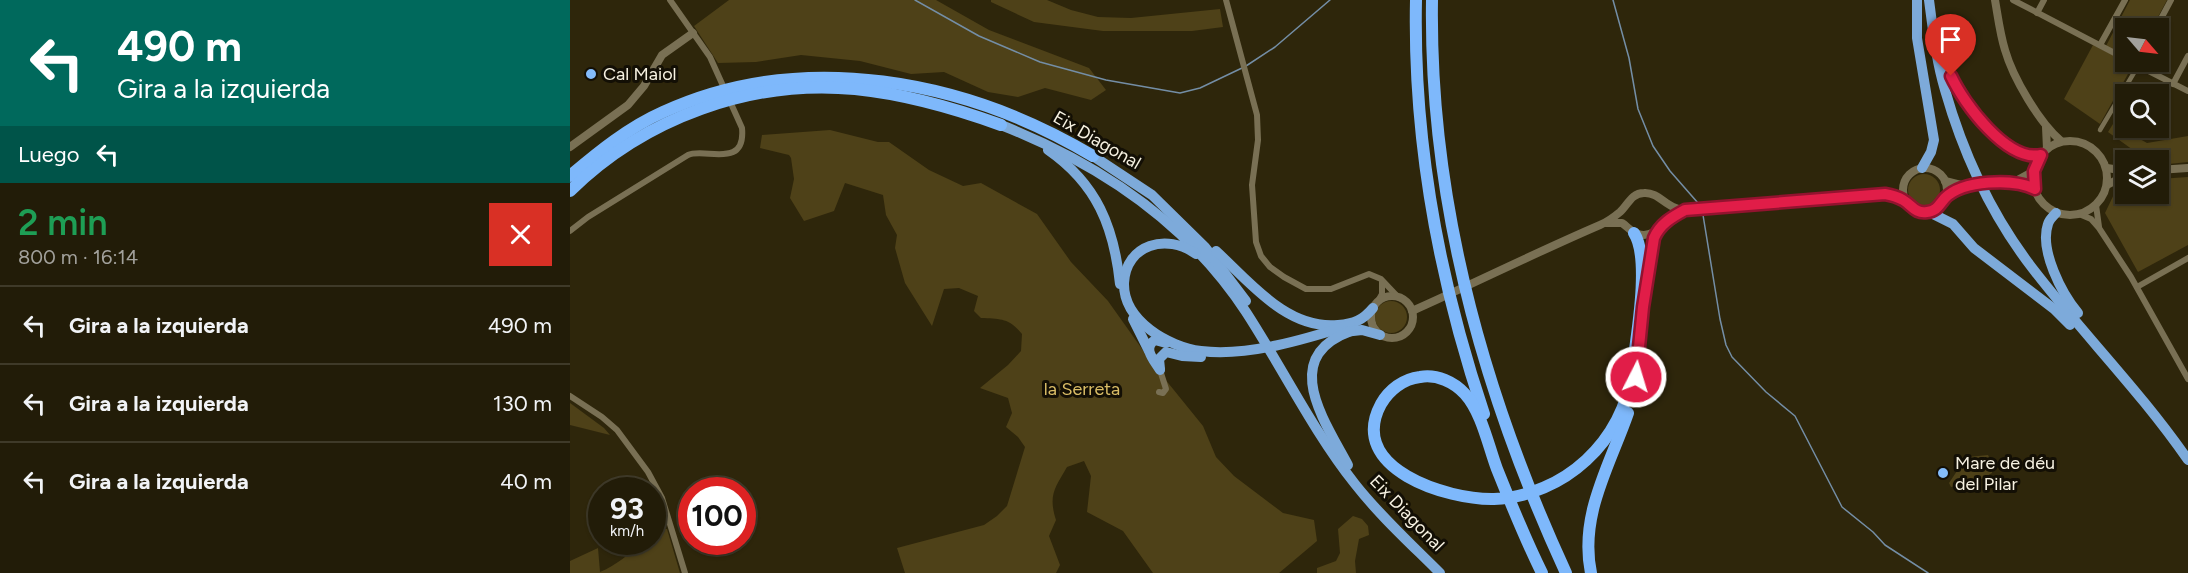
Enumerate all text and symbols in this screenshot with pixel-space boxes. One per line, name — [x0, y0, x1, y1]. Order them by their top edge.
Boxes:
pin — [1925, 14, 1976, 76]
north arrow — [2115, 18, 2169, 72]
map controls — [2115, 18, 2169, 204]
text: 490 m — [117, 21, 242, 72]
icon: arrive — [1934, 23, 1967, 56]
icon: left — [18, 24, 96, 102]
place label: Cal Maiol — [603, 63, 677, 85]
marker: Cal Maiol — [584, 67, 598, 81]
text: Gira a la izquierda — [117, 72, 330, 105]
button: search — [2115, 84, 2169, 138]
street label: Eix Diagonal — [1049, 106, 1145, 174]
icon: left — [91, 138, 124, 171]
text: Luego — [18, 141, 79, 168]
button: layers — [2115, 150, 2169, 204]
text: 2 min — [18, 201, 108, 244]
button: close — [489, 203, 552, 266]
text: 800 m · 16:14 — [18, 245, 138, 269]
icon: left — [18, 309, 51, 342]
text: Gira a la izquierda — [69, 312, 249, 339]
text: 490 m — [488, 312, 552, 339]
position arrow — [1604, 345, 1668, 409]
park label: la Serreta — [1044, 378, 1120, 400]
icon: left — [18, 387, 51, 420]
text: Gira a la izquierda — [69, 390, 249, 417]
text: 130 m — [493, 390, 552, 417]
place label: Mare de déu del Pilar — [1955, 452, 2055, 495]
icon: left — [18, 465, 51, 498]
marker: Mare de déu del Pilar — [1936, 466, 1950, 480]
text: Gira a la izquierda — [69, 468, 249, 495]
text: 40 m — [500, 468, 552, 495]
street label: Eix Diagonal — [1365, 470, 1449, 556]
speed limit sign: 100 — [678, 477, 756, 555]
text: 93 — [610, 490, 644, 527]
text: km/h — [610, 522, 644, 540]

